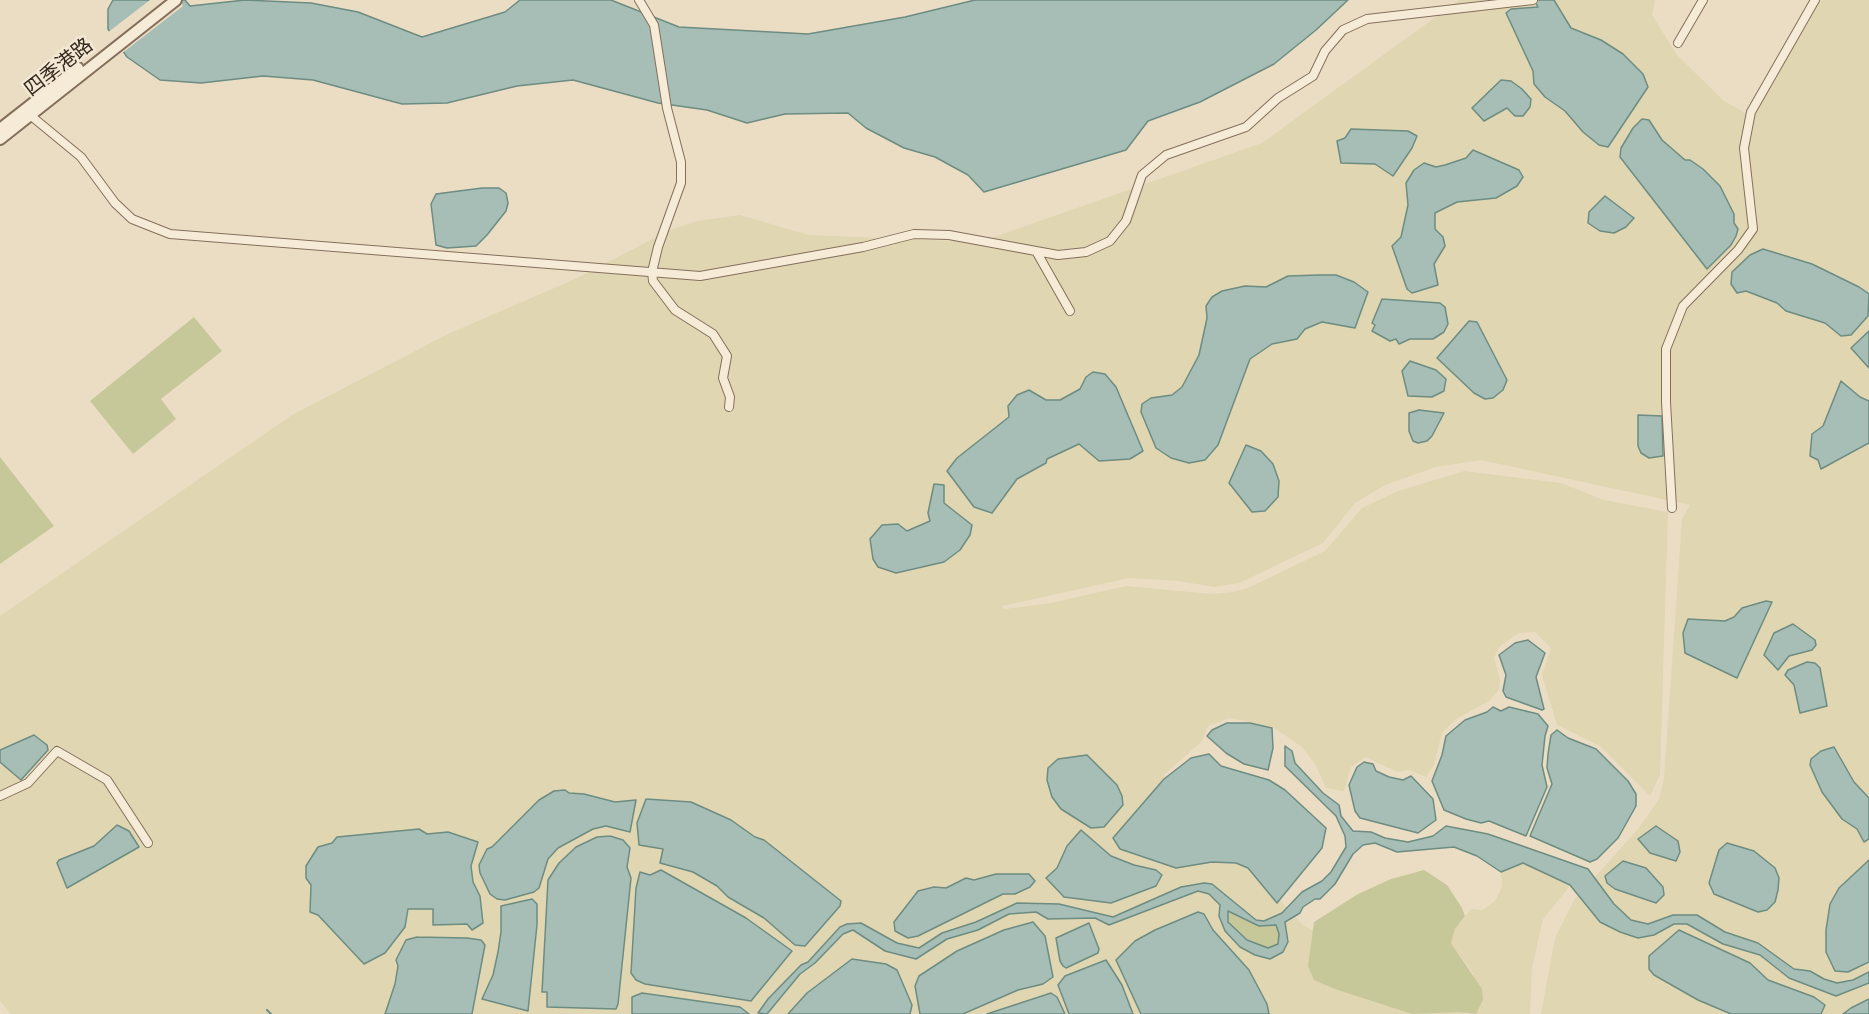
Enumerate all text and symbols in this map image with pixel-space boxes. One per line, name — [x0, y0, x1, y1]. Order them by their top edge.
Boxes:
street label: 四季港路 — [21, 35, 99, 103]

